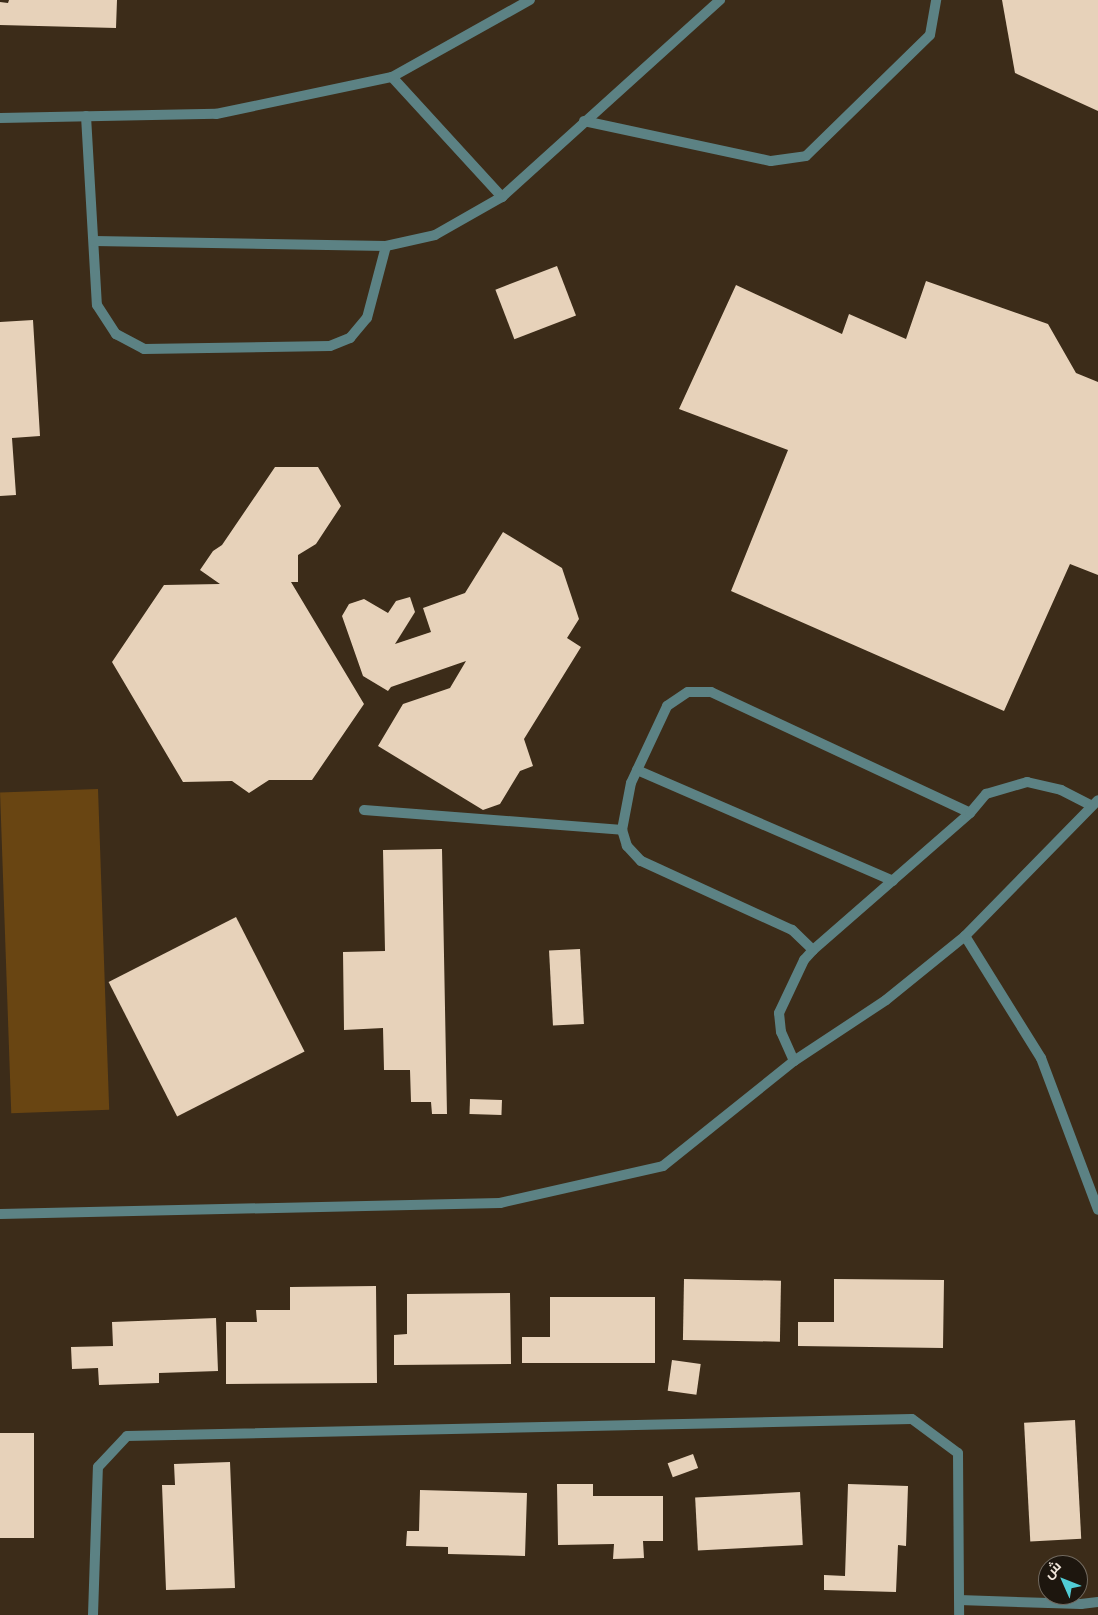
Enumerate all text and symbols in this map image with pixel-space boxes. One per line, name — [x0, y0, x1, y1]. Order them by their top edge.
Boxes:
north arrow — [1038, 1555, 1088, 1605]
text: ش — [1040, 1558, 1065, 1582]

